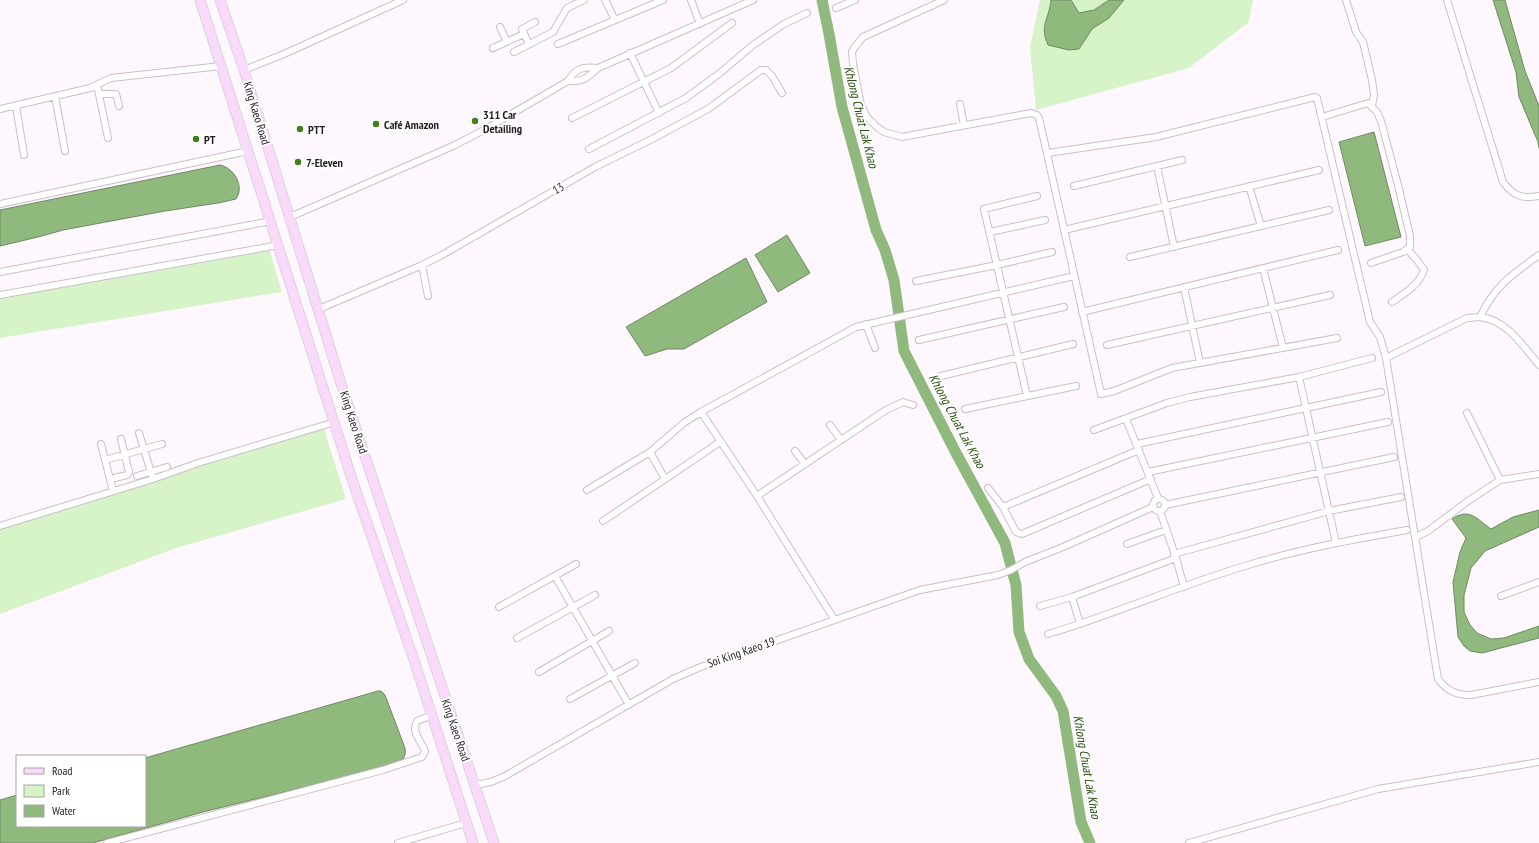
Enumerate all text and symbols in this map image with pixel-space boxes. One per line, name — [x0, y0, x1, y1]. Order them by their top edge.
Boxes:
water label: Khlong Chuat Lak Khao — [840, 64, 882, 171]
street label: King Kaeo Road — [240, 80, 274, 146]
place label: 311 Car Detailing — [483, 107, 522, 136]
marker: 311 Car Detailing — [470, 116, 480, 126]
place label: Café Amazon — [384, 117, 439, 132]
marker: Café Amazon — [371, 119, 381, 129]
place label: PTT — [308, 122, 326, 137]
marker: PTT — [295, 124, 305, 134]
place label: PT — [204, 132, 216, 147]
marker: PT — [191, 134, 201, 144]
place label: 7-Eleven — [306, 155, 343, 170]
marker: 7-Eleven — [293, 157, 303, 167]
street label: 13 — [550, 179, 566, 197]
water label: Khlong Chuat Lak Khao — [925, 371, 990, 472]
street label: King Kaeo Road — [337, 389, 371, 455]
street label: Soi King Kaeo 19 — [705, 633, 777, 671]
street label: King Kaeo Road — [438, 697, 474, 763]
water label: Khlong Chuat Lak Khao — [1070, 714, 1105, 821]
legend — [16, 755, 146, 827]
text: Road — [52, 763, 72, 778]
text: Park — [52, 783, 70, 798]
text: Water — [52, 803, 77, 818]

